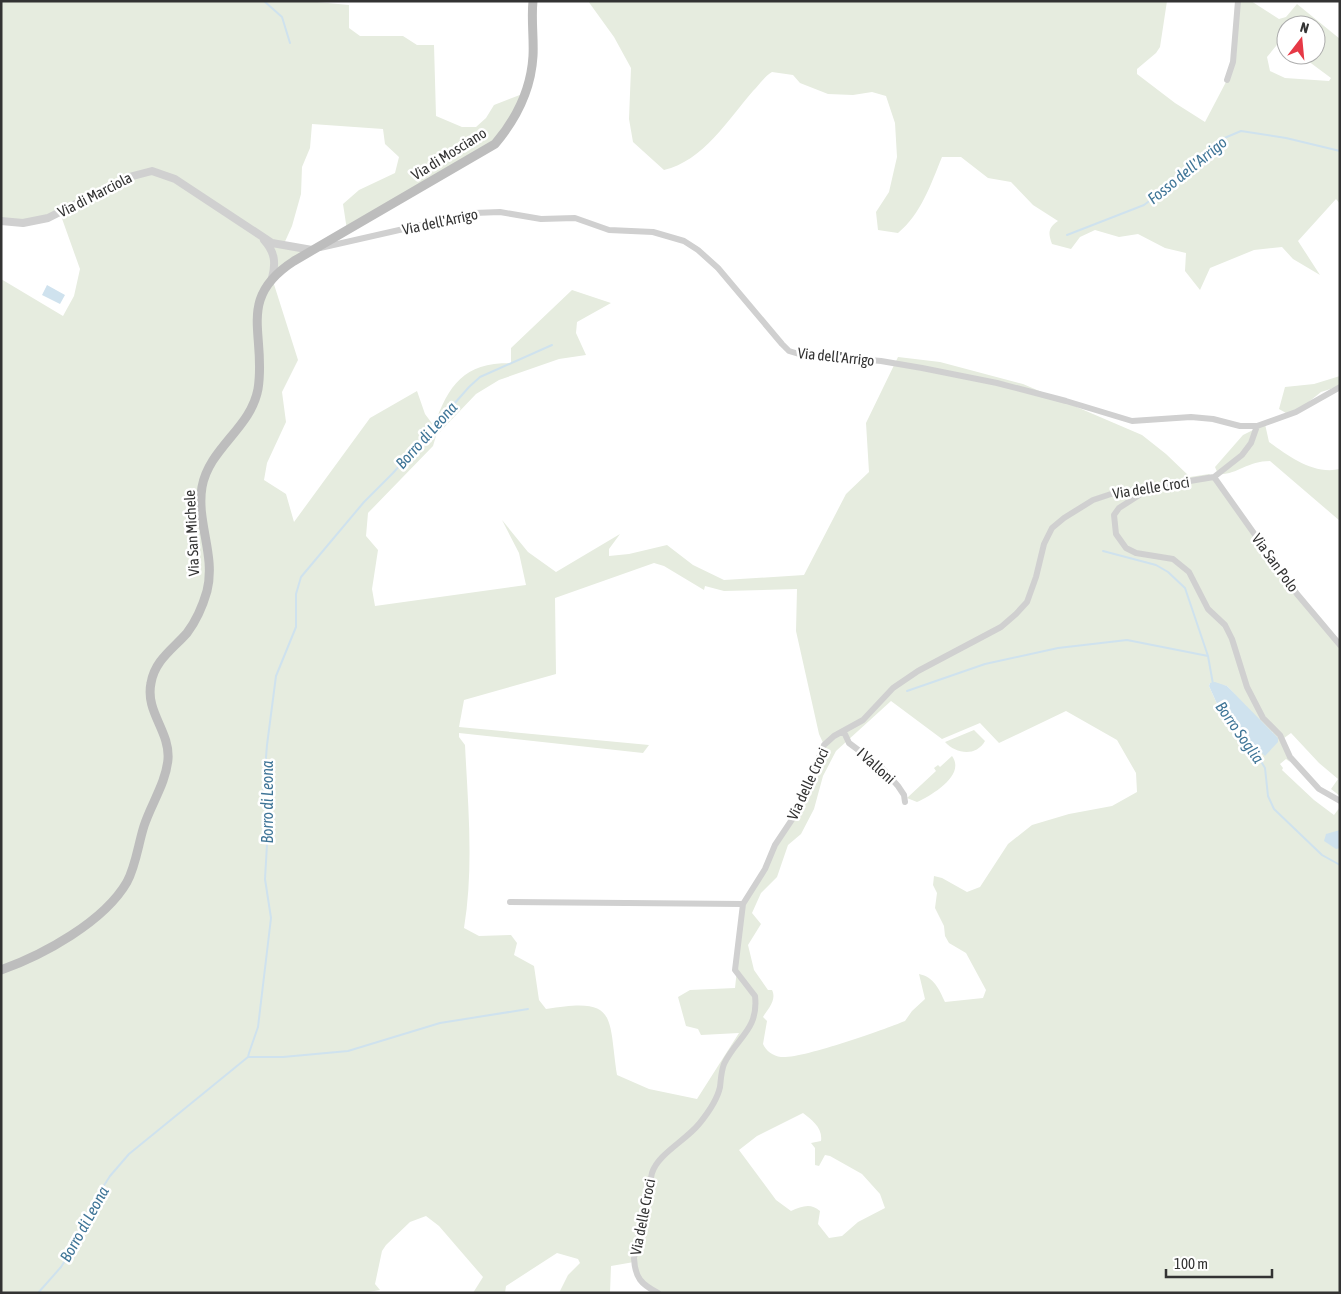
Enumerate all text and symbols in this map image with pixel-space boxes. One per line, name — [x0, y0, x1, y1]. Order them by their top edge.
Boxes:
north arrow — [1276, 15, 1326, 65]
text: N — [1298, 19, 1311, 36]
street label: Via di Mosciano — [408, 124, 489, 183]
water label: Fosso dell'Arrigo — [1144, 133, 1231, 208]
street label: Via di Marciola — [55, 169, 135, 220]
street label: Via dell'Arrigo — [400, 205, 479, 238]
street label: Via dell'Arrigo — [797, 344, 875, 369]
water label: Borro di Leona — [392, 398, 461, 472]
street label: Via delle Croci — [1111, 473, 1191, 502]
street label: Via San Michele — [181, 489, 202, 577]
street label: Via San Polo — [1249, 530, 1302, 595]
water label: Borro Soglia — [1211, 698, 1268, 767]
street label: I Valloni — [854, 744, 899, 787]
street label: Via delle Croci — [783, 745, 832, 823]
water label: Borro di Leona — [258, 760, 276, 844]
street label: Via delle Croci — [627, 1177, 658, 1257]
water label: Borro di Leona — [56, 1183, 112, 1265]
scale bar — [1166, 1246, 1272, 1278]
text: 100 m — [1174, 1255, 1208, 1272]

